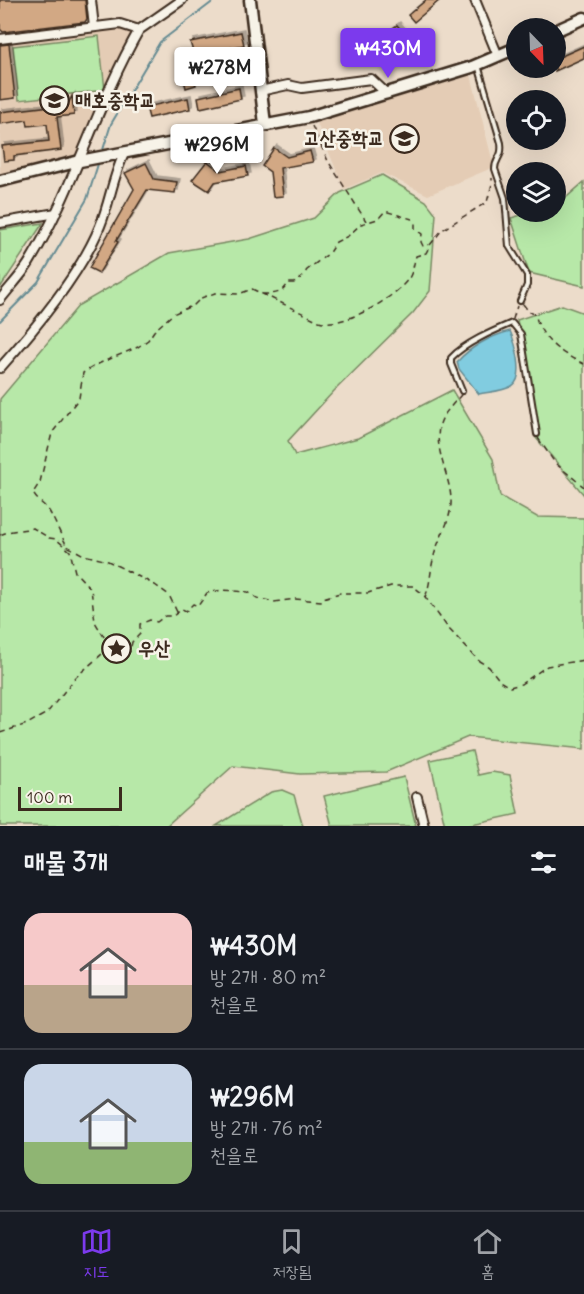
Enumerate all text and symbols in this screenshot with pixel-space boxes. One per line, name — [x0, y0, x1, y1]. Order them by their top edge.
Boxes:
north arrow — [506, 18, 566, 78]
map controls — [506, 18, 566, 222]
pin: ₩430M — [346, 28, 430, 79]
text: ₩430M — [354, 35, 422, 60]
pin: ₩278M — [178, 47, 262, 98]
text: ₩278M — [188, 54, 252, 79]
school or university icon: 매호중학교 — [38, 84, 70, 116]
place label: 매호중학교 — [75, 87, 155, 112]
button: locate — [506, 90, 566, 150]
school or university icon: 고산중학교 — [389, 122, 421, 154]
pin: ₩296M — [175, 124, 259, 175]
place label: 고산중학교 — [304, 125, 384, 150]
text: ₩296M — [184, 131, 250, 156]
button: layers — [506, 162, 566, 222]
place icon: 우산 — [101, 632, 133, 664]
place label: 우산 — [138, 635, 170, 660]
scale bar — [18, 784, 122, 812]
text: 100 m — [27, 787, 72, 807]
text: 매물 3개 — [24, 845, 108, 878]
icon: filters — [527, 846, 560, 879]
text: ₩430M — [210, 929, 297, 962]
icon: home — [72, 937, 144, 1009]
text: 방 2개 · 80 m² — [210, 964, 326, 989]
text: 천을로 — [210, 991, 258, 1016]
text: ₩296M — [210, 1080, 295, 1113]
icon: home — [72, 1088, 144, 1160]
text: 방 2개 · 76 m² — [210, 1115, 323, 1140]
text: 천을로 — [210, 1142, 258, 1167]
tab: 지도 — [80, 1225, 113, 1282]
tab: 저장됨 — [273, 1225, 311, 1282]
tab: 홈 — [471, 1225, 504, 1282]

